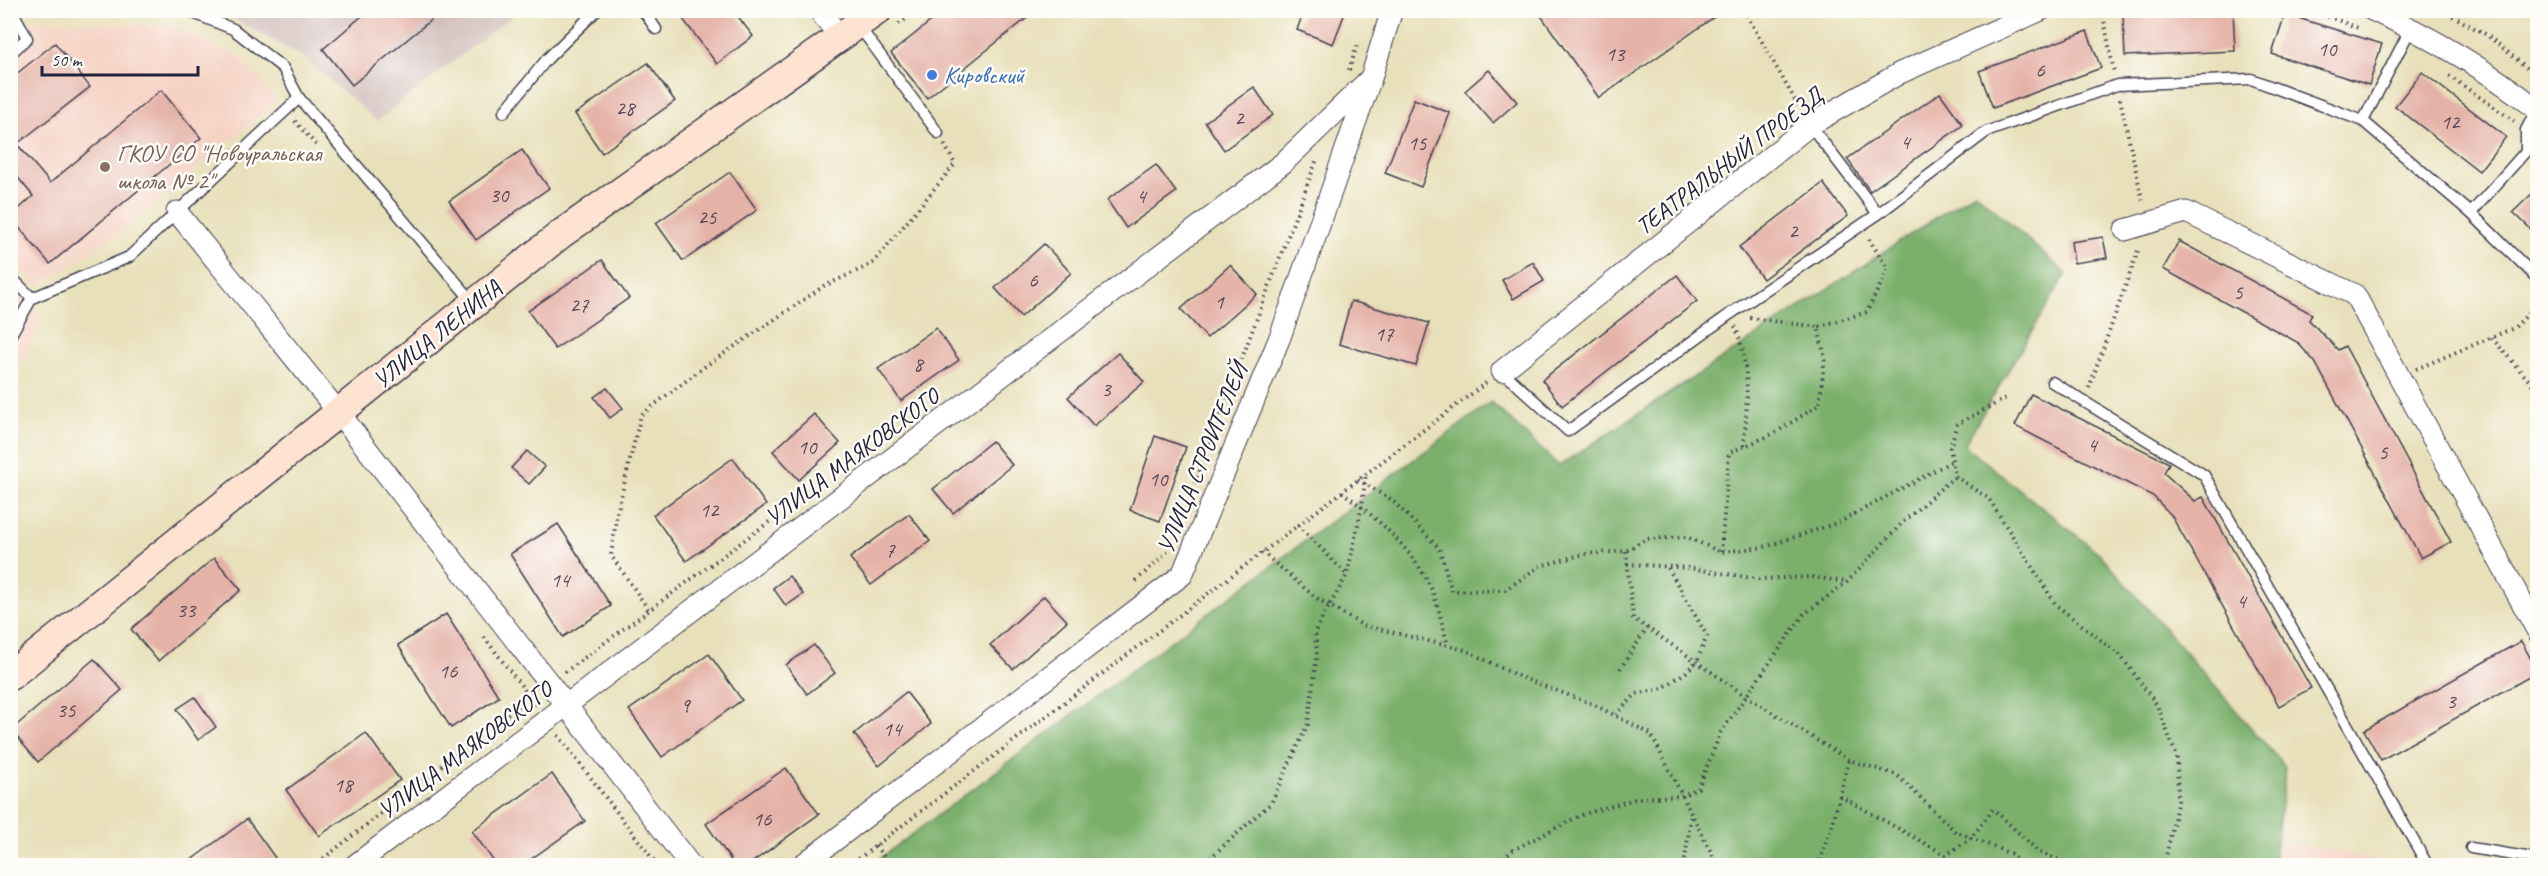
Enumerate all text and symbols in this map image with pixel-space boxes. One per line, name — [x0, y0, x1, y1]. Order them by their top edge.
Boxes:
house number: 10 — [2318, 36, 2338, 62]
scale bar — [42, 39, 198, 77]
house number: 13 — [1606, 41, 1626, 67]
text: 50 m — [51, 49, 84, 71]
house number: 6 — [2035, 57, 2045, 83]
place label: Кировский — [944, 60, 1026, 90]
marker: Кировский — [925, 68, 939, 82]
street label: ТЕАТРАЛЬНЫЙ ПРОЕЗД — [1630, 79, 1831, 241]
house number: 28 — [616, 95, 637, 121]
house number: 2 — [1234, 105, 1245, 131]
house number: 12 — [2441, 109, 2461, 135]
house number: 4 — [1900, 129, 1912, 155]
house number: 15 — [1408, 130, 1428, 156]
place label: ГКОУ СО "Новоуральская школа № 2" — [117, 138, 323, 196]
marker: ГКОУ СО "Новоуральская школа № 2" — [98, 160, 112, 174]
house number: 30 — [490, 182, 510, 208]
house number: 4 — [1136, 183, 1148, 209]
house number: 25 — [698, 204, 718, 230]
house number: 2 — [1788, 218, 1799, 244]
house number: 6 — [1028, 267, 1038, 293]
street label: УЛИЦА ЛЕНИНА — [367, 272, 508, 395]
house number: 5 — [2233, 279, 2244, 305]
house number: 1 — [1214, 289, 1225, 315]
house number: 27 — [570, 292, 590, 318]
house number: 17 — [1375, 321, 1395, 347]
house number: 8 — [913, 351, 925, 377]
street label: УЛИЦА СТРОИТЕЛЕЙ — [1150, 355, 1255, 558]
house number: 3 — [1101, 376, 1112, 402]
street label: УЛИЦА МАЯКОВСКОГО — [759, 380, 947, 532]
house number: 4 — [2087, 432, 2099, 458]
house number: 10 — [798, 434, 818, 460]
house number: 5 — [2378, 439, 2389, 465]
house number: 10 — [1149, 466, 1169, 492]
house number: 12 — [700, 497, 720, 523]
house number: 7 — [885, 537, 896, 563]
house number: 14 — [551, 567, 572, 593]
house number: 4 — [2236, 588, 2248, 614]
house number: 33 — [177, 597, 197, 623]
house number: 16 — [439, 658, 458, 684]
street label: УЛИЦА МАЯКОВСКОГО — [372, 673, 560, 825]
house number: 3 — [2446, 688, 2457, 714]
house number: 9 — [680, 692, 691, 718]
house number: 35 — [57, 697, 77, 723]
house number: 14 — [883, 716, 904, 742]
house number: 18 — [334, 772, 355, 798]
house number: 16 — [753, 806, 772, 832]

